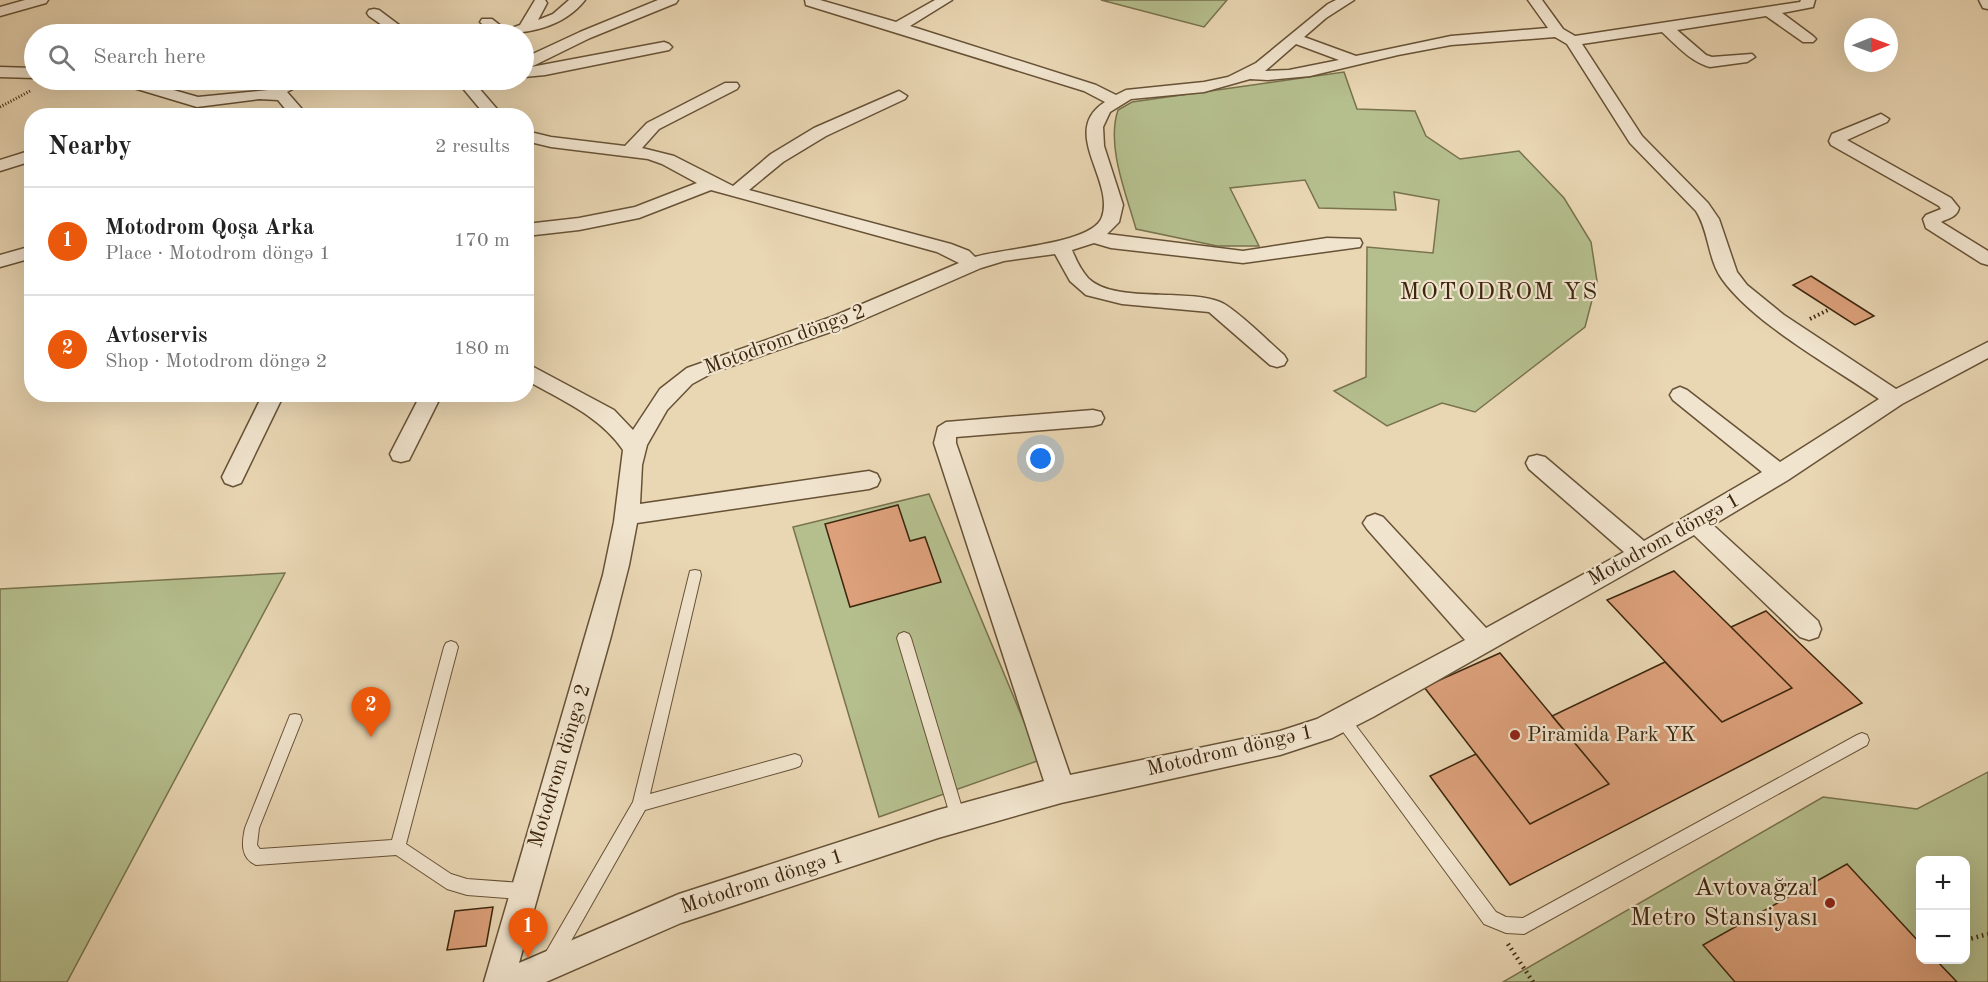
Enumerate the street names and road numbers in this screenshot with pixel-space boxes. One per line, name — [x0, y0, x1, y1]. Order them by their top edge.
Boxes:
street label: Motodrom döngə 2 — [701, 301, 869, 379]
street label: Motodrom döngə 1 — [1585, 490, 1743, 590]
street label: Motodrom döngə 2 — [525, 682, 595, 850]
street label: Motodrom döngə 1 — [1145, 722, 1315, 780]
street label: Motodrom döngə 1 — [678, 846, 846, 918]

